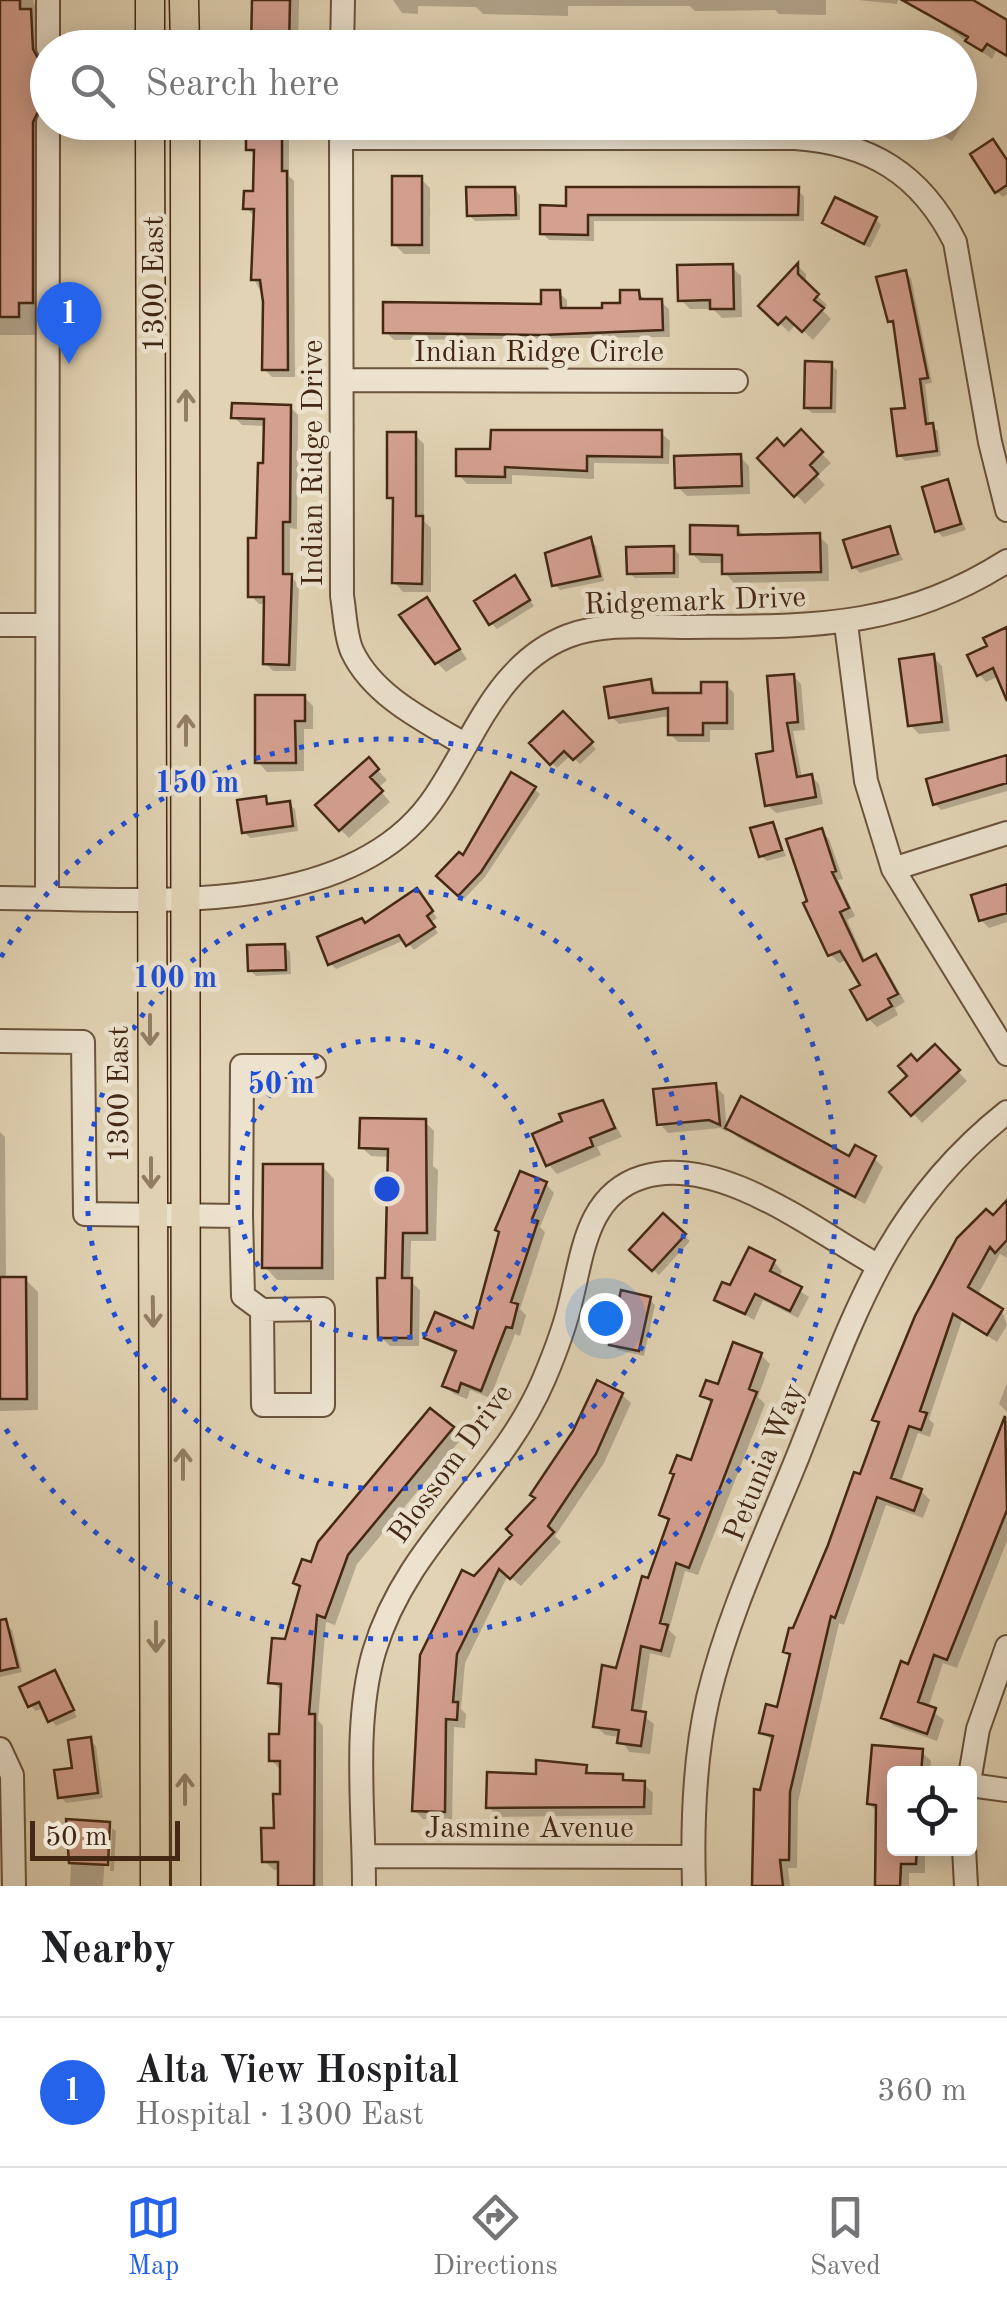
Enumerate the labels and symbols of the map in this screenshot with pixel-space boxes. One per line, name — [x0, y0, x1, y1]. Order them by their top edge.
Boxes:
street label: 1300 East — [140, 215, 170, 353]
pin: 1 — [36, 282, 102, 364]
street label: Indian Ridge Circle — [414, 338, 664, 368]
street label: Indian Ridge Drive — [299, 340, 329, 586]
one-way arrow — [176, 389, 196, 422]
street label: Ridgemark Drive — [583, 583, 807, 621]
one-way arrow — [176, 714, 196, 746]
text: 150 m — [155, 769, 239, 799]
text: 100 m — [133, 964, 217, 994]
one-way arrow — [140, 1012, 160, 1045]
street label: 1300 East — [105, 1025, 135, 1163]
text: 50 m — [247, 1070, 315, 1100]
one-way arrow — [142, 1156, 160, 1188]
centre of rings — [369, 1171, 405, 1207]
your location — [580, 1293, 631, 1344]
one-way arrow — [143, 1296, 162, 1328]
street label: Blossom Drive — [384, 1379, 519, 1549]
street label: Petunia Way — [720, 1380, 810, 1546]
one-way arrow — [174, 1448, 193, 1480]
one-way arrow — [146, 1620, 166, 1653]
one-way arrow — [176, 1773, 194, 1806]
street label: Jasmine Avenue — [424, 1814, 634, 1844]
scale bar — [30, 1816, 180, 1860]

